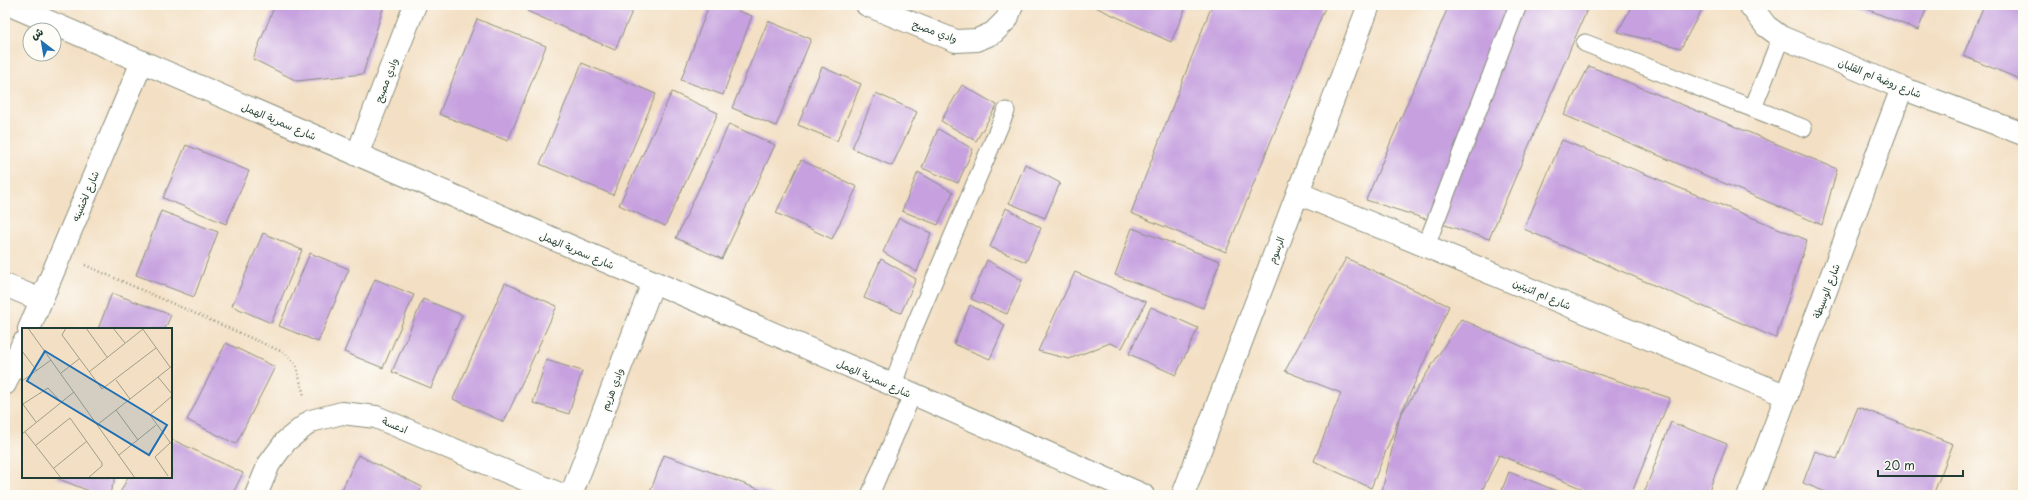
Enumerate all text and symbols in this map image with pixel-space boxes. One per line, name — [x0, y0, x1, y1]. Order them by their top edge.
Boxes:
street label: وادي مصبح — [910, 16, 960, 47]
north arrow — [22, 22, 62, 62]
text: ش — [27, 23, 46, 43]
street label: شارع روضة ام القلبان — [1836, 54, 1924, 102]
street label: وادي مصبح — [370, 55, 403, 105]
street label: شارع سمرية الهمل — [239, 98, 319, 144]
street label: شارع لخشينه — [67, 168, 103, 224]
street label: شارع سمرية الهمل — [537, 227, 617, 273]
street label: الرسوم — [1264, 234, 1288, 266]
street label: شارع الوسيطة — [1808, 261, 1844, 321]
street label: شارع ام اثنيتين — [1510, 275, 1574, 314]
inset map — [22, 328, 172, 478]
street label: شارع سمرية الهمل — [834, 355, 914, 402]
street label: وادي هزيم — [597, 365, 628, 413]
street label: ادعسة — [380, 413, 410, 437]
scale bar — [1878, 452, 1963, 478]
text: 20 m — [1884, 456, 1915, 474]

